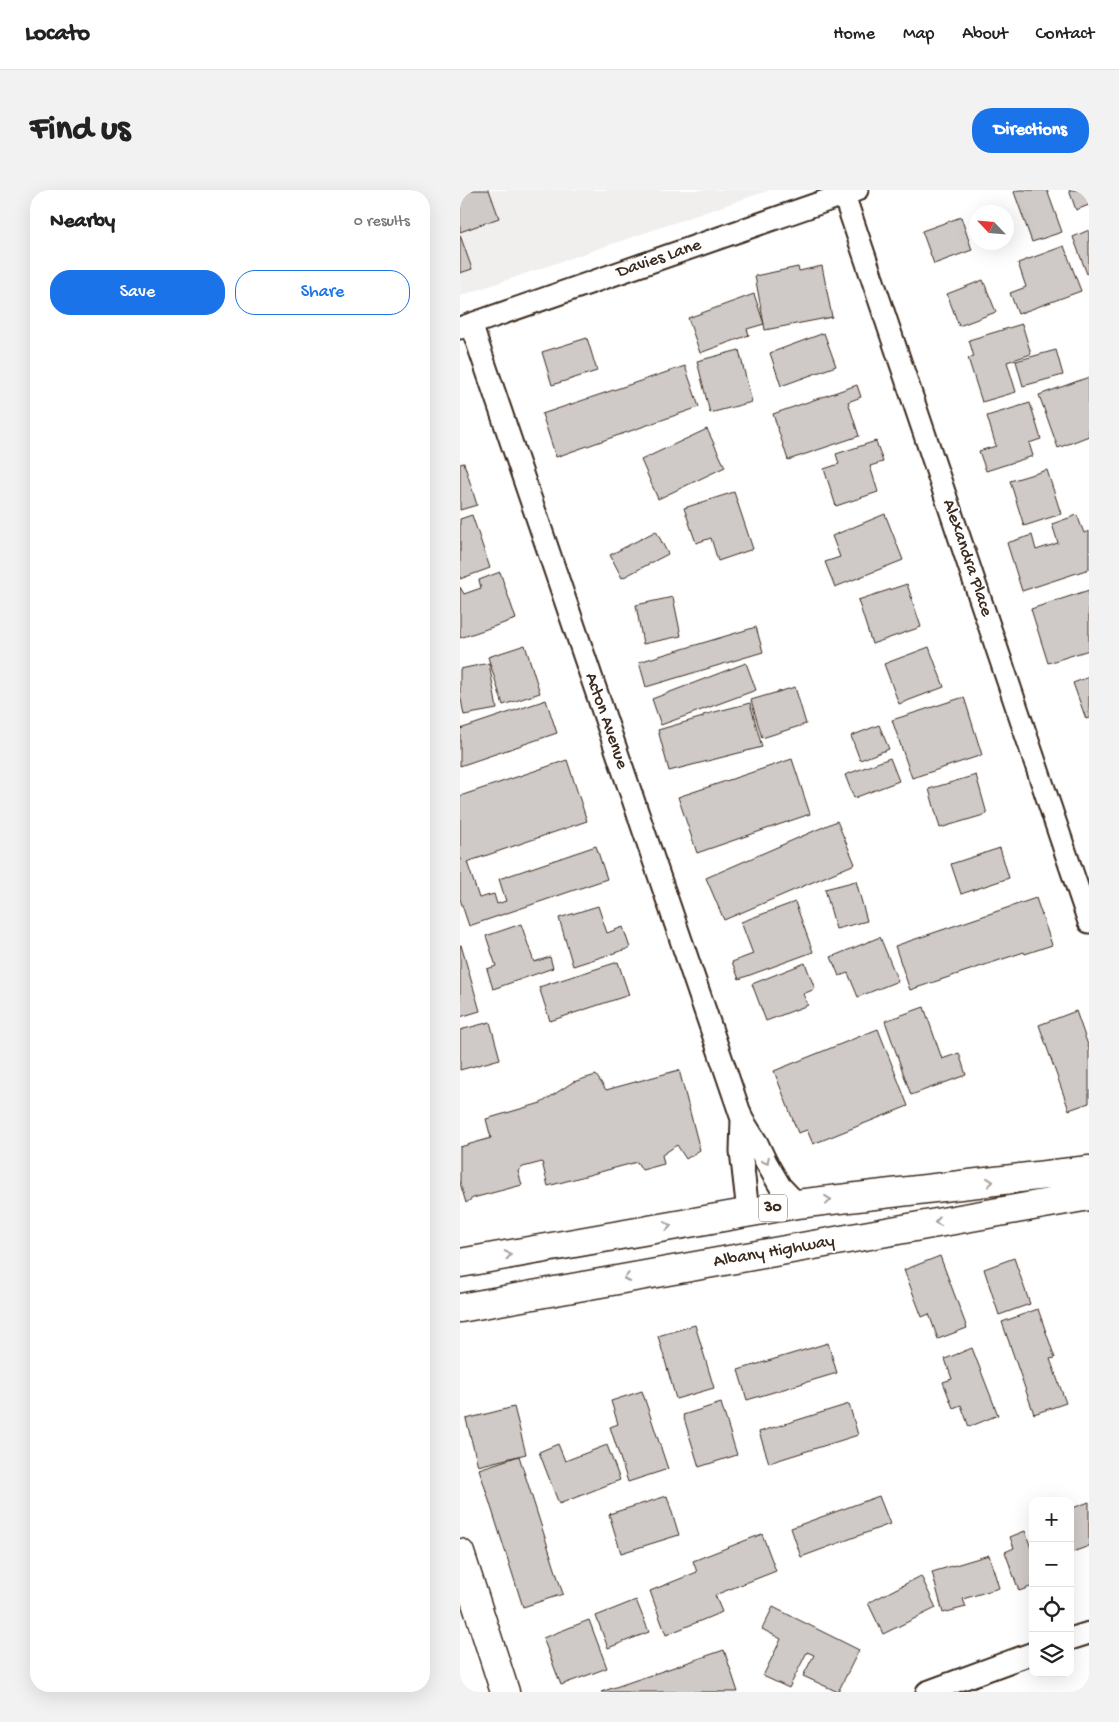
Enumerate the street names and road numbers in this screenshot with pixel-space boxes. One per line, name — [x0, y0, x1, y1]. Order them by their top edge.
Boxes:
street label: Davies Lane — [613, 234, 705, 284]
street label: Alexandra Place — [937, 497, 997, 620]
street label: Acton Avenue — [580, 670, 632, 773]
road number: 30 — [759, 1194, 787, 1222]
street label: Albany Highway — [712, 1231, 836, 1273]

